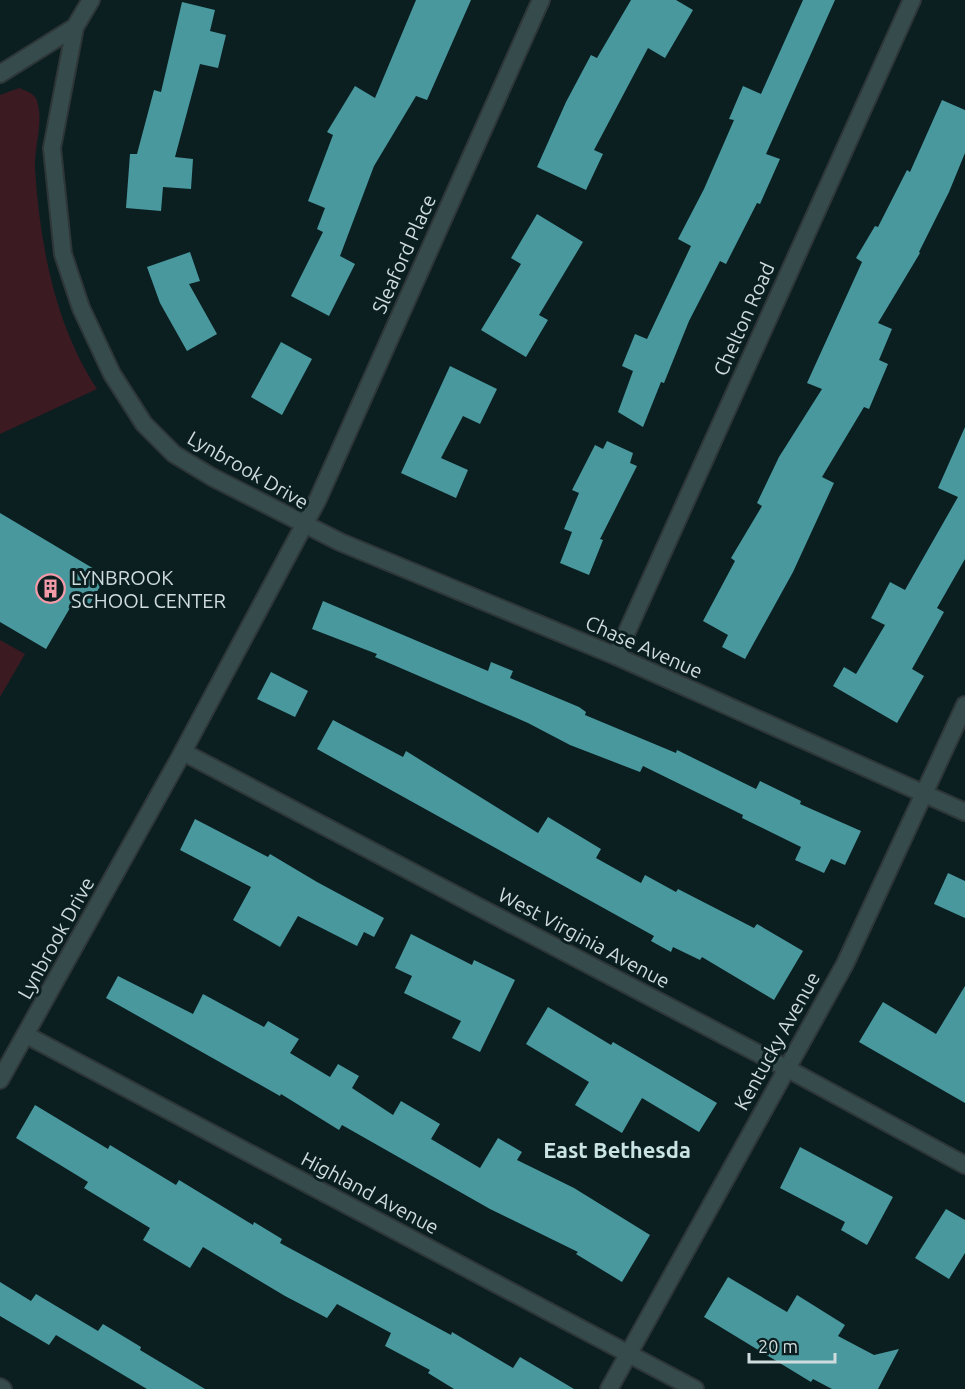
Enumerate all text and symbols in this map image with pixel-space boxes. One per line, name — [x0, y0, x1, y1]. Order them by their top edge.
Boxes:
street label: Sleaford Place — [367, 191, 440, 317]
street label: Chelton Road — [708, 259, 779, 379]
street label: Lynbrook Drive — [184, 426, 313, 513]
place label: LYNBROOK SCHOOL CENTER — [71, 566, 226, 612]
building icon: LYNBROOK SCHOOL CENTER — [34, 573, 66, 605]
street label: Chase Avenue — [582, 610, 706, 683]
street label: Lynbrook Drive — [13, 873, 98, 1003]
street label: West Virginia Avenue — [495, 883, 674, 993]
street label: Kentucky Avenue — [729, 968, 824, 1114]
district label: East Bethesda — [543, 1137, 691, 1162]
street label: Highland Avenue — [298, 1147, 443, 1238]
scale bar — [749, 1326, 834, 1364]
text: 20 m — [758, 1336, 798, 1356]

